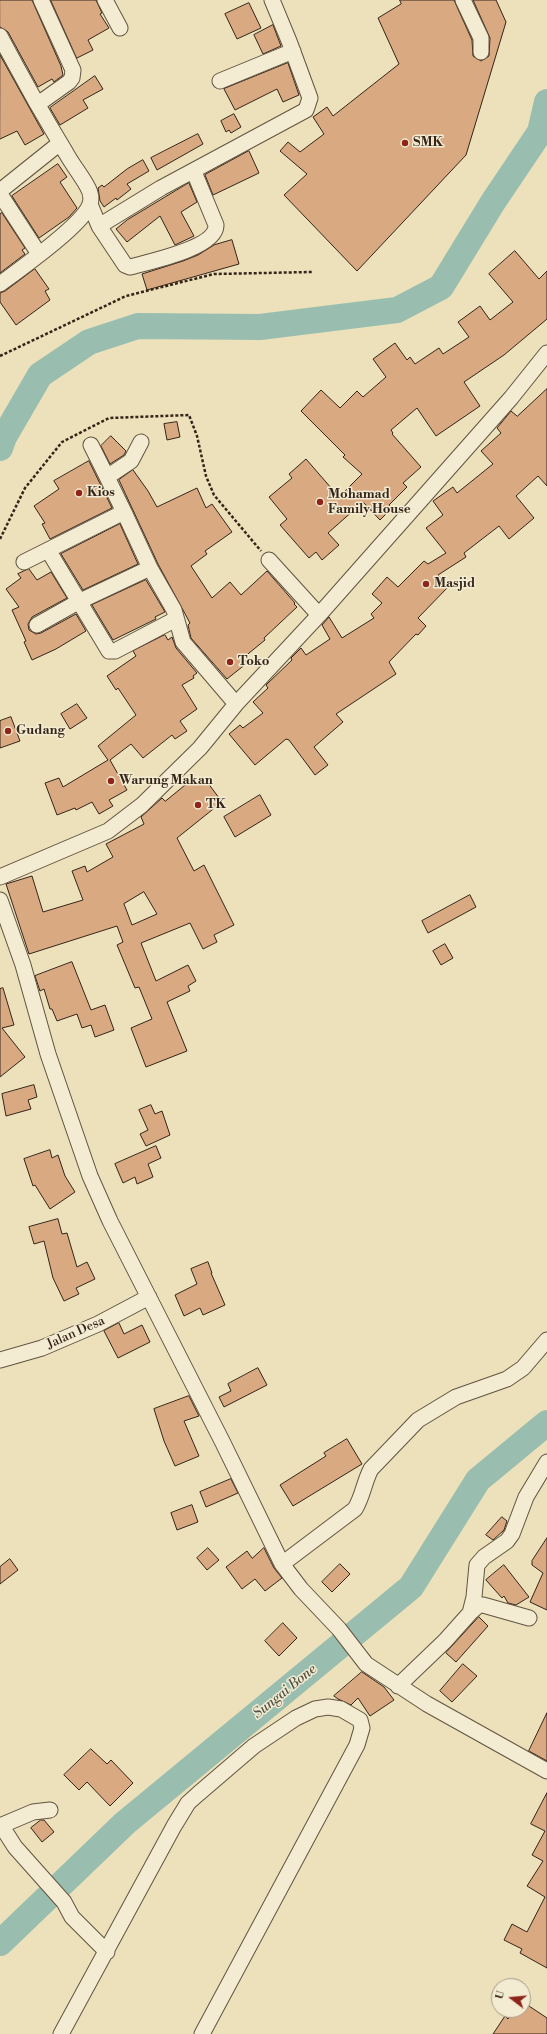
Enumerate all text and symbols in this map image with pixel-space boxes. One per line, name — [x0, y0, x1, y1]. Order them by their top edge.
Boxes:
place label: SMK — [413, 135, 443, 151]
marker: SMK — [400, 138, 410, 148]
place label: Kios — [87, 485, 115, 501]
place label: Mohamad Family House — [328, 487, 411, 518]
marker: Kios — [74, 488, 84, 498]
marker: Mohamad Family House — [315, 497, 325, 507]
place label: Masjid — [434, 576, 475, 592]
marker: Masjid — [421, 579, 431, 589]
place label: Toko — [238, 654, 269, 670]
marker: Toko — [225, 657, 235, 667]
place label: Gudang — [16, 723, 65, 739]
marker: Gudang — [3, 726, 13, 736]
place label: Warung Makan — [119, 773, 213, 789]
marker: Warung Makan — [106, 776, 116, 786]
place label: TK — [206, 797, 226, 813]
marker: TK — [193, 800, 203, 810]
street label: Jalan Desa — [45, 1313, 107, 1353]
water label: Sungai Bone — [250, 1661, 320, 1723]
north arrow — [491, 1978, 531, 2018]
text: U — [493, 1989, 508, 2001]

